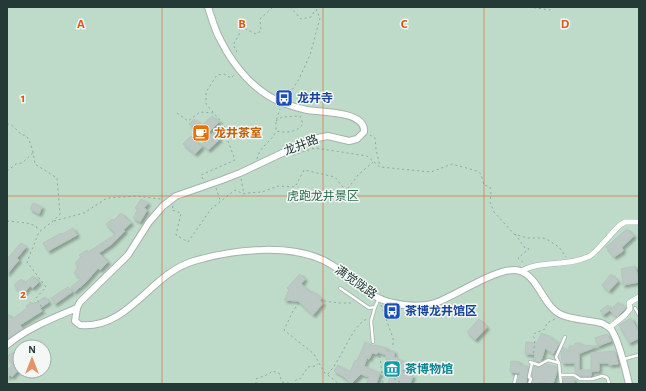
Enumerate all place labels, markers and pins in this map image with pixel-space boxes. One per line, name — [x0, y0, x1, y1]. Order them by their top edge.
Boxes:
bus stop icon: 龙井寺 — [274, 88, 294, 108]
place label: 龙井寺 — [297, 91, 333, 104]
cafe icon: 龙井茶室 — [191, 123, 211, 143]
place label: 龙井茶室 — [214, 126, 262, 139]
bus stop icon: 茶博龙井馆区 — [382, 301, 402, 321]
place label: 茶博龙井馆区 — [405, 304, 477, 317]
museum icon: 茶博物馆 — [382, 359, 402, 379]
place label: 茶博物馆 — [405, 362, 453, 375]

